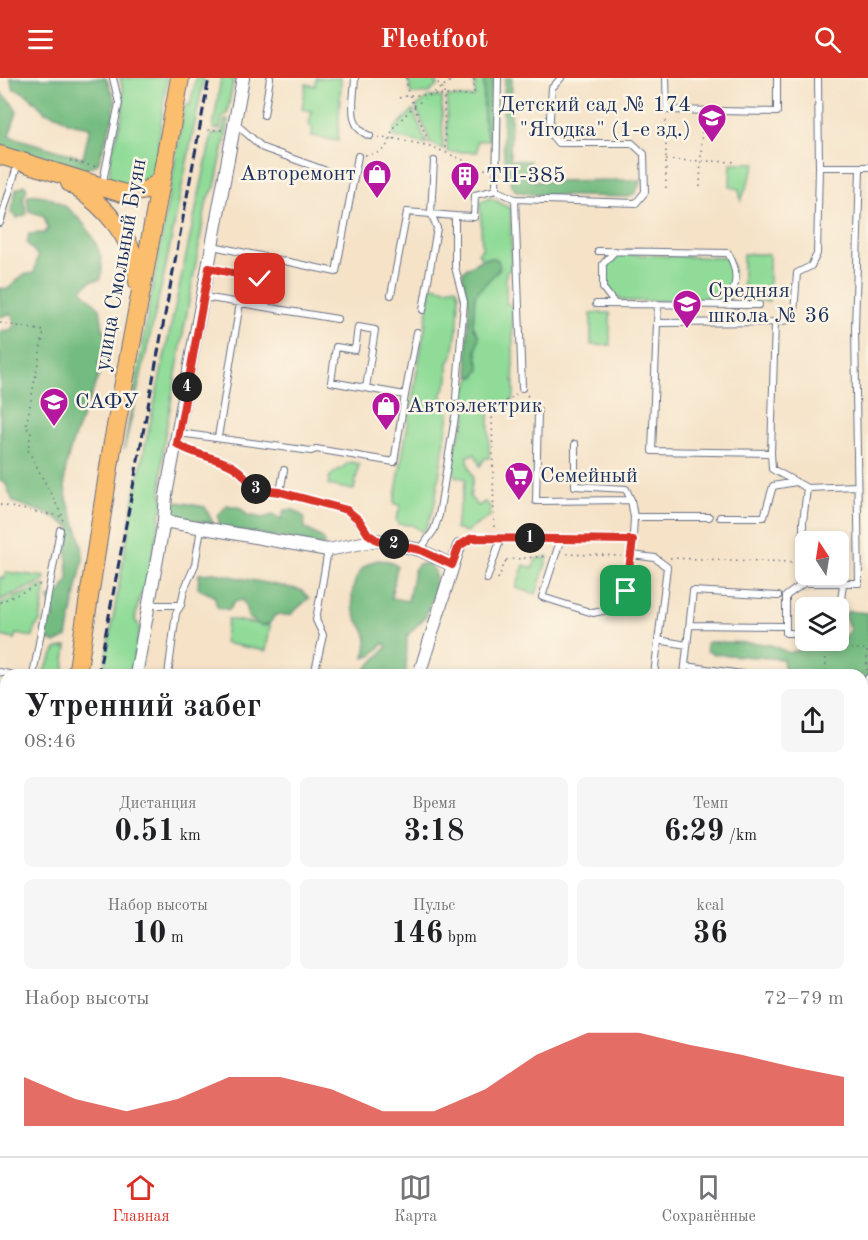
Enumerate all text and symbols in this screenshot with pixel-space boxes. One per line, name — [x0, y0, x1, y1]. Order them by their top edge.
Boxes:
icon: menu — [24, 23, 57, 56]
icon: search — [811, 23, 844, 56]
text: Fleetfoot — [380, 26, 488, 53]
place label: Детский сад № 174 "Ягодка" (1-е зд.) — [498, 94, 691, 141]
school or university icon: Детский сад № 174 "Ягодка" (1-е зд.) — [696, 102, 728, 144]
street label: улица Смольный Буян — [91, 157, 151, 373]
shop icon: Авторемонт — [361, 158, 393, 200]
building icon: ТП-385 — [449, 160, 481, 202]
place label: Авторемонт — [240, 163, 356, 185]
place label: ТП-385 — [486, 165, 565, 187]
pin — [234, 253, 285, 304]
icon: check — [243, 262, 276, 295]
place label: Средняя школа № 36 — [708, 280, 830, 327]
school or university icon: Средняя школа № 36 — [671, 288, 703, 330]
pin: 4 — [172, 372, 202, 402]
text: 4 — [182, 379, 192, 395]
school or university icon: САФУ — [38, 386, 70, 428]
shop icon: Автоэлектрик — [370, 390, 402, 432]
place label: САФУ — [75, 391, 139, 413]
place label: Автоэлектрик — [407, 395, 542, 417]
supermarket icon: Семейный — [503, 460, 535, 502]
place label: Семейный — [540, 465, 638, 487]
pin: 3 — [241, 474, 271, 504]
text: 3 — [251, 481, 261, 497]
pin: 1 — [515, 523, 545, 553]
pin: 2 — [379, 529, 409, 559]
text: 1 — [525, 530, 535, 546]
north arrow — [795, 531, 849, 585]
map controls — [795, 531, 849, 651]
text: 2 — [389, 536, 399, 552]
pin — [600, 565, 651, 616]
icon: arrive — [609, 574, 642, 607]
button: layers — [795, 597, 849, 651]
button: share — [781, 689, 844, 752]
text: Утренний забег — [24, 691, 261, 724]
text: 08:46 — [24, 732, 76, 752]
text: Дистанция — [119, 796, 196, 812]
text: Время — [412, 796, 456, 812]
text: Темп — [692, 796, 728, 812]
text: 0.51 — [115, 817, 175, 847]
text: 3:18 — [404, 817, 464, 847]
text: 6:29 — [664, 817, 724, 847]
text: km — [175, 828, 201, 844]
text: /km — [724, 828, 757, 844]
text: Набор высоты — [107, 898, 208, 914]
text: Пульс — [413, 898, 455, 914]
text: kcal — [697, 898, 724, 914]
text: 10 — [132, 919, 166, 949]
text: 146 — [391, 919, 443, 949]
text: 36 — [693, 919, 728, 949]
text: m — [166, 930, 184, 946]
text: bpm — [443, 930, 477, 946]
text: Набор высоты — [24, 989, 150, 1009]
text: 72–79 m — [764, 989, 844, 1009]
tab: Главная — [112, 1171, 170, 1227]
tab: Карта — [394, 1171, 437, 1227]
tab: Сохранённые — [661, 1171, 756, 1227]

